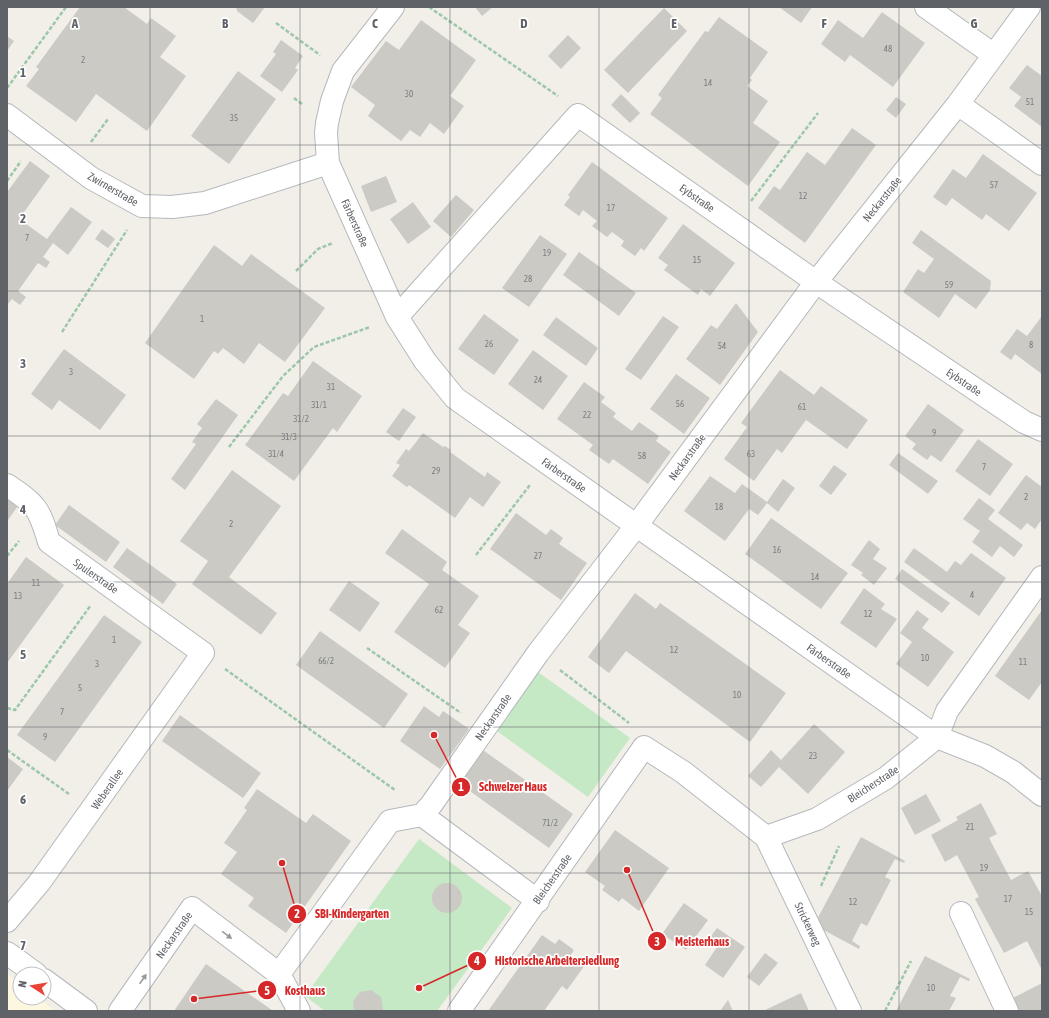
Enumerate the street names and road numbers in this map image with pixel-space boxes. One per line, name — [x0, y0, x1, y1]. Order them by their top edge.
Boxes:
street label: Zwirnerstraße — [86, 170, 140, 208]
street label: Neckarstraße — [860, 174, 904, 224]
street label: Eybstraße — [677, 182, 717, 214]
street label: Färberstraße — [339, 197, 371, 249]
street label: Eybstraße — [944, 366, 984, 398]
street label: Neckarstraße — [666, 432, 708, 482]
street label: Färberstraße — [540, 455, 588, 495]
street label: Spulerstraße — [71, 556, 121, 596]
street label: Färberstraße — [805, 641, 853, 681]
street label: Neckarstraße — [473, 691, 513, 743]
street label: Bleicherstraße — [845, 763, 901, 805]
street label: Weberallee — [89, 766, 125, 812]
street label: Bleicherstraße — [530, 852, 574, 906]
street label: Strickerweg — [792, 900, 824, 948]
street label: Neckarstraße — [154, 909, 194, 961]

